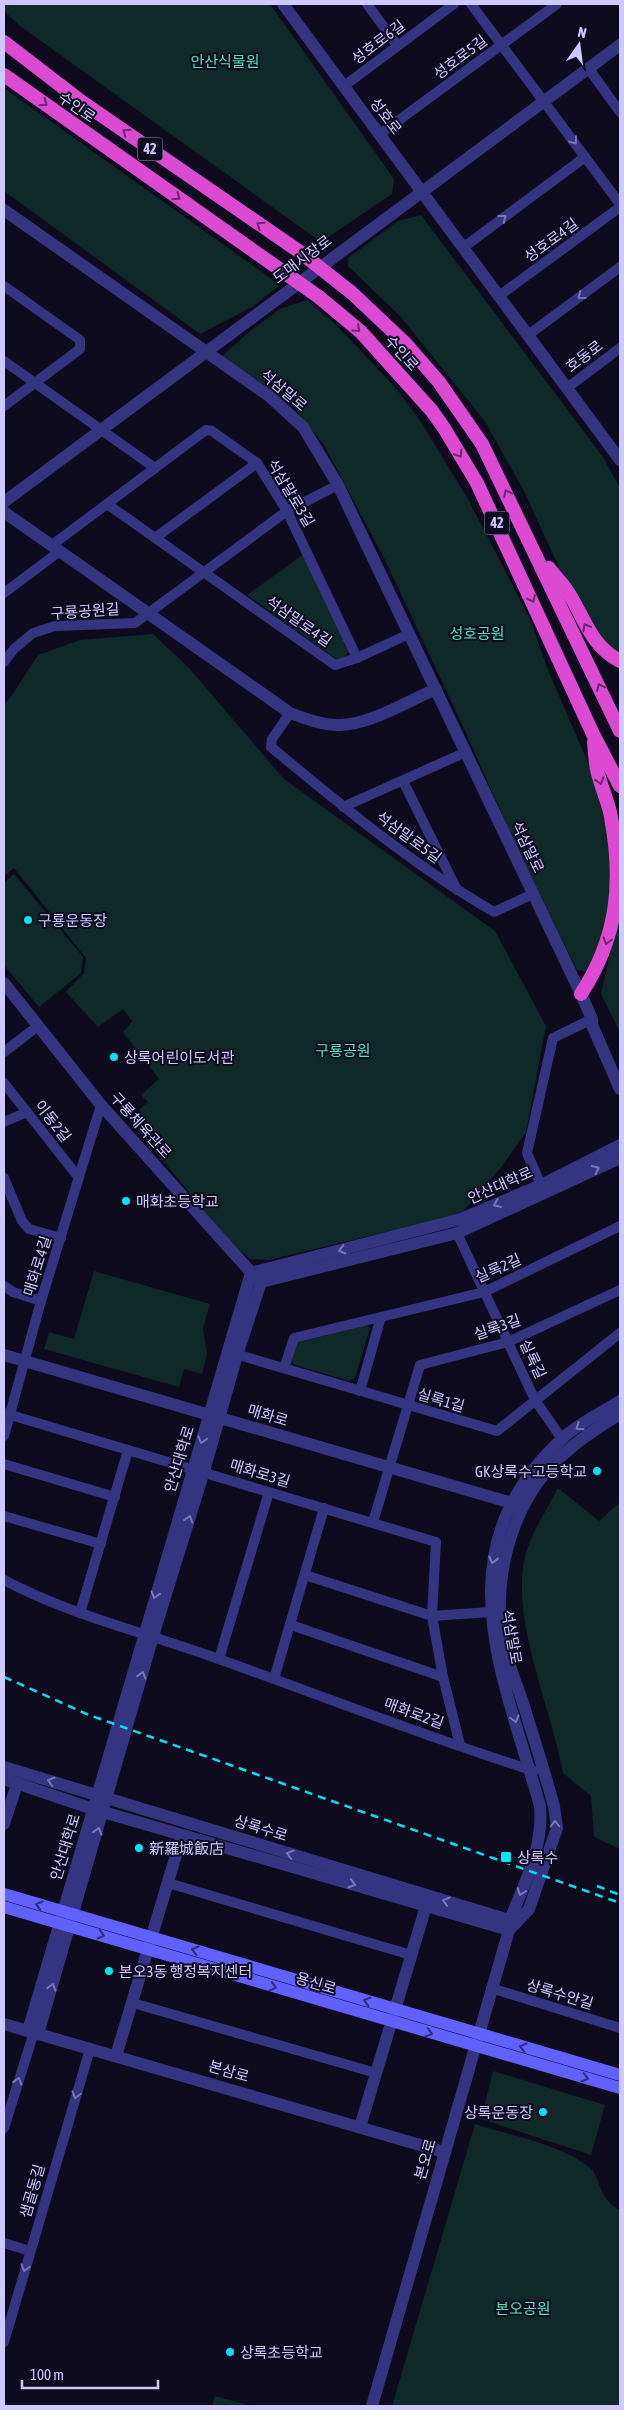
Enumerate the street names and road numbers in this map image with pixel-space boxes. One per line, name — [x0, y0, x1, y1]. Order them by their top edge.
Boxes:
street label: 성호로6길 — [348, 16, 408, 68]
street label: 성호로5길 — [430, 31, 490, 83]
street label: 수인로 — [55, 88, 99, 126]
street label: 성호로 — [367, 94, 405, 138]
road number: 42 — [138, 138, 162, 160]
street label: 성호로4길 — [521, 215, 581, 265]
street label: 도매시장로 — [269, 231, 335, 287]
street label: 수인로 — [382, 332, 422, 374]
street label: 호동로 — [562, 337, 606, 375]
street label: 석삼말로 — [257, 366, 311, 414]
street label: 석삼말로3길 — [264, 456, 318, 530]
road number: 42 — [484, 512, 510, 534]
street label: 석삼말로4길 — [263, 592, 335, 650]
street label: 구룡공원길 — [50, 600, 120, 622]
street label: 석삼말로5길 — [373, 808, 445, 866]
street label: 석삼말로 — [508, 818, 548, 876]
street label: 구룡체육관로 — [107, 1089, 175, 1161]
street label: 이동2길 — [31, 1097, 75, 1145]
street label: 안산대학로 — [465, 1163, 535, 1207]
street label: 매화로4길 — [20, 1234, 54, 1298]
street label: 실록2길 — [472, 1250, 524, 1286]
street label: 실록3길 — [471, 1311, 523, 1343]
street label: 실록길 — [517, 1337, 549, 1381]
street label: 실록1길 — [415, 1385, 467, 1415]
street label: 매화로 — [246, 1401, 290, 1429]
street label: 안산대학로 — [161, 1424, 197, 1494]
street label: 매화로3길 — [228, 1456, 292, 1490]
street label: 석삼말로 — [499, 1608, 525, 1666]
street label: 매화로2길 — [382, 1694, 446, 1732]
street label: 안산대학로 — [47, 1812, 83, 1882]
street label: 상록수로 — [232, 1812, 290, 1844]
street label: 용신로 — [294, 1969, 338, 1997]
street label: 상록수안길 — [525, 1976, 595, 2012]
street label: 본삼로 — [207, 2057, 251, 2085]
street label: 본오로 — [411, 2137, 439, 2181]
street label: 샘골동길 — [16, 2162, 48, 2220]

